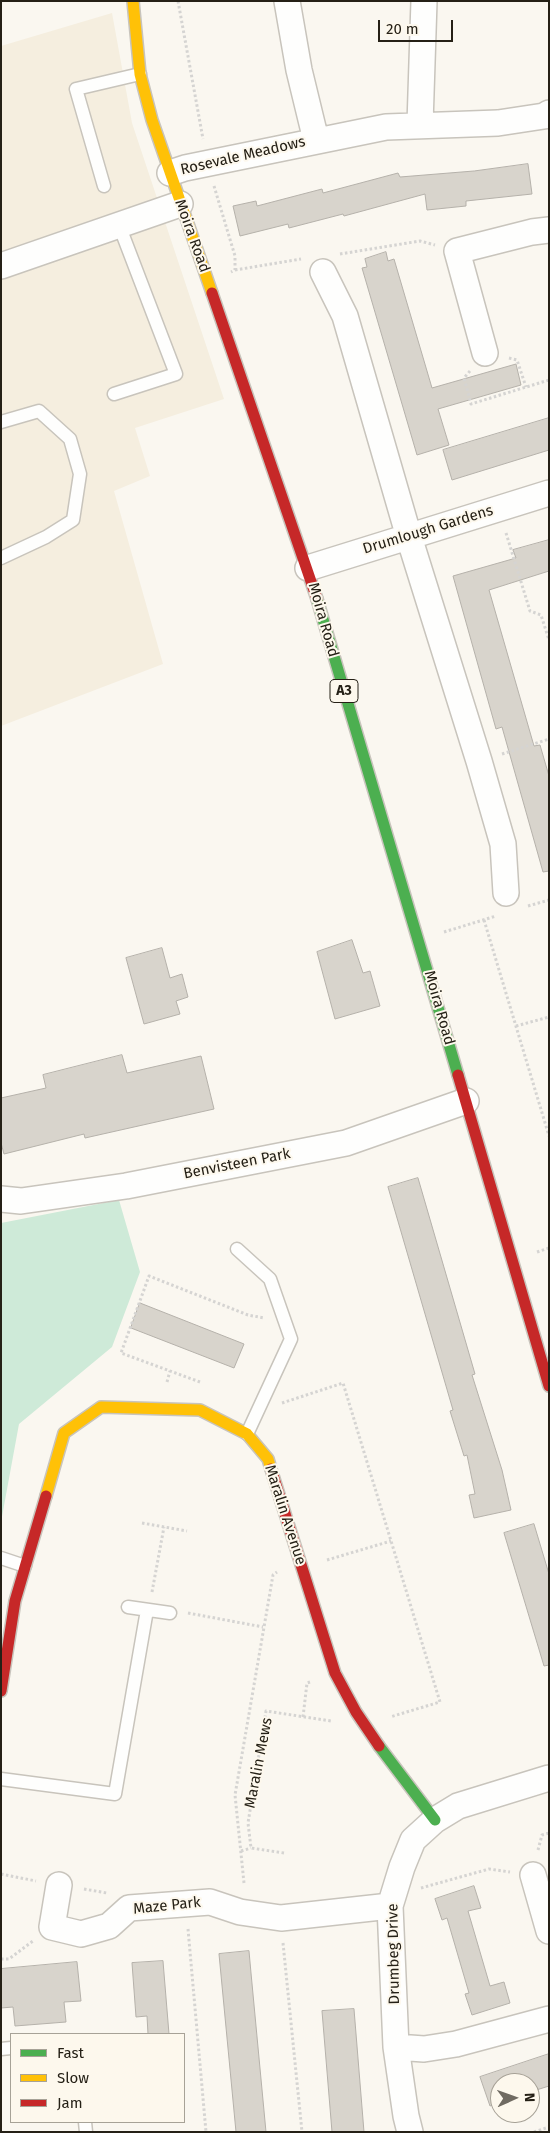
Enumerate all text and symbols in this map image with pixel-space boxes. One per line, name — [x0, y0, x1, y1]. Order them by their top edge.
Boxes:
scale bar — [380, 10, 455, 42]
text: 20 m — [386, 20, 419, 38]
street label: Rosevale Meadows — [179, 133, 307, 179]
street label: Moira Road — [170, 197, 214, 275]
street label: Drumlough Gardens — [361, 502, 495, 558]
street label: Moira Road — [304, 581, 342, 659]
road number: A3 — [330, 679, 358, 702]
street label: Moira Road — [420, 969, 458, 1047]
street label: Benvisteen Park — [182, 1145, 292, 1183]
street label: Maralin Avenue — [260, 1463, 310, 1567]
street label: Maralin Mews — [241, 1716, 277, 1810]
street label: Maze Park — [132, 1893, 202, 1919]
street label: Drumbeg Drive — [384, 1903, 404, 2005]
legend — [10, 2033, 185, 2123]
text: Fast — [57, 2044, 84, 2062]
text: Slow — [57, 2069, 89, 2087]
north arrow — [490, 2073, 540, 2123]
text: N — [521, 2093, 538, 2102]
text: Jam — [57, 2094, 83, 2112]

